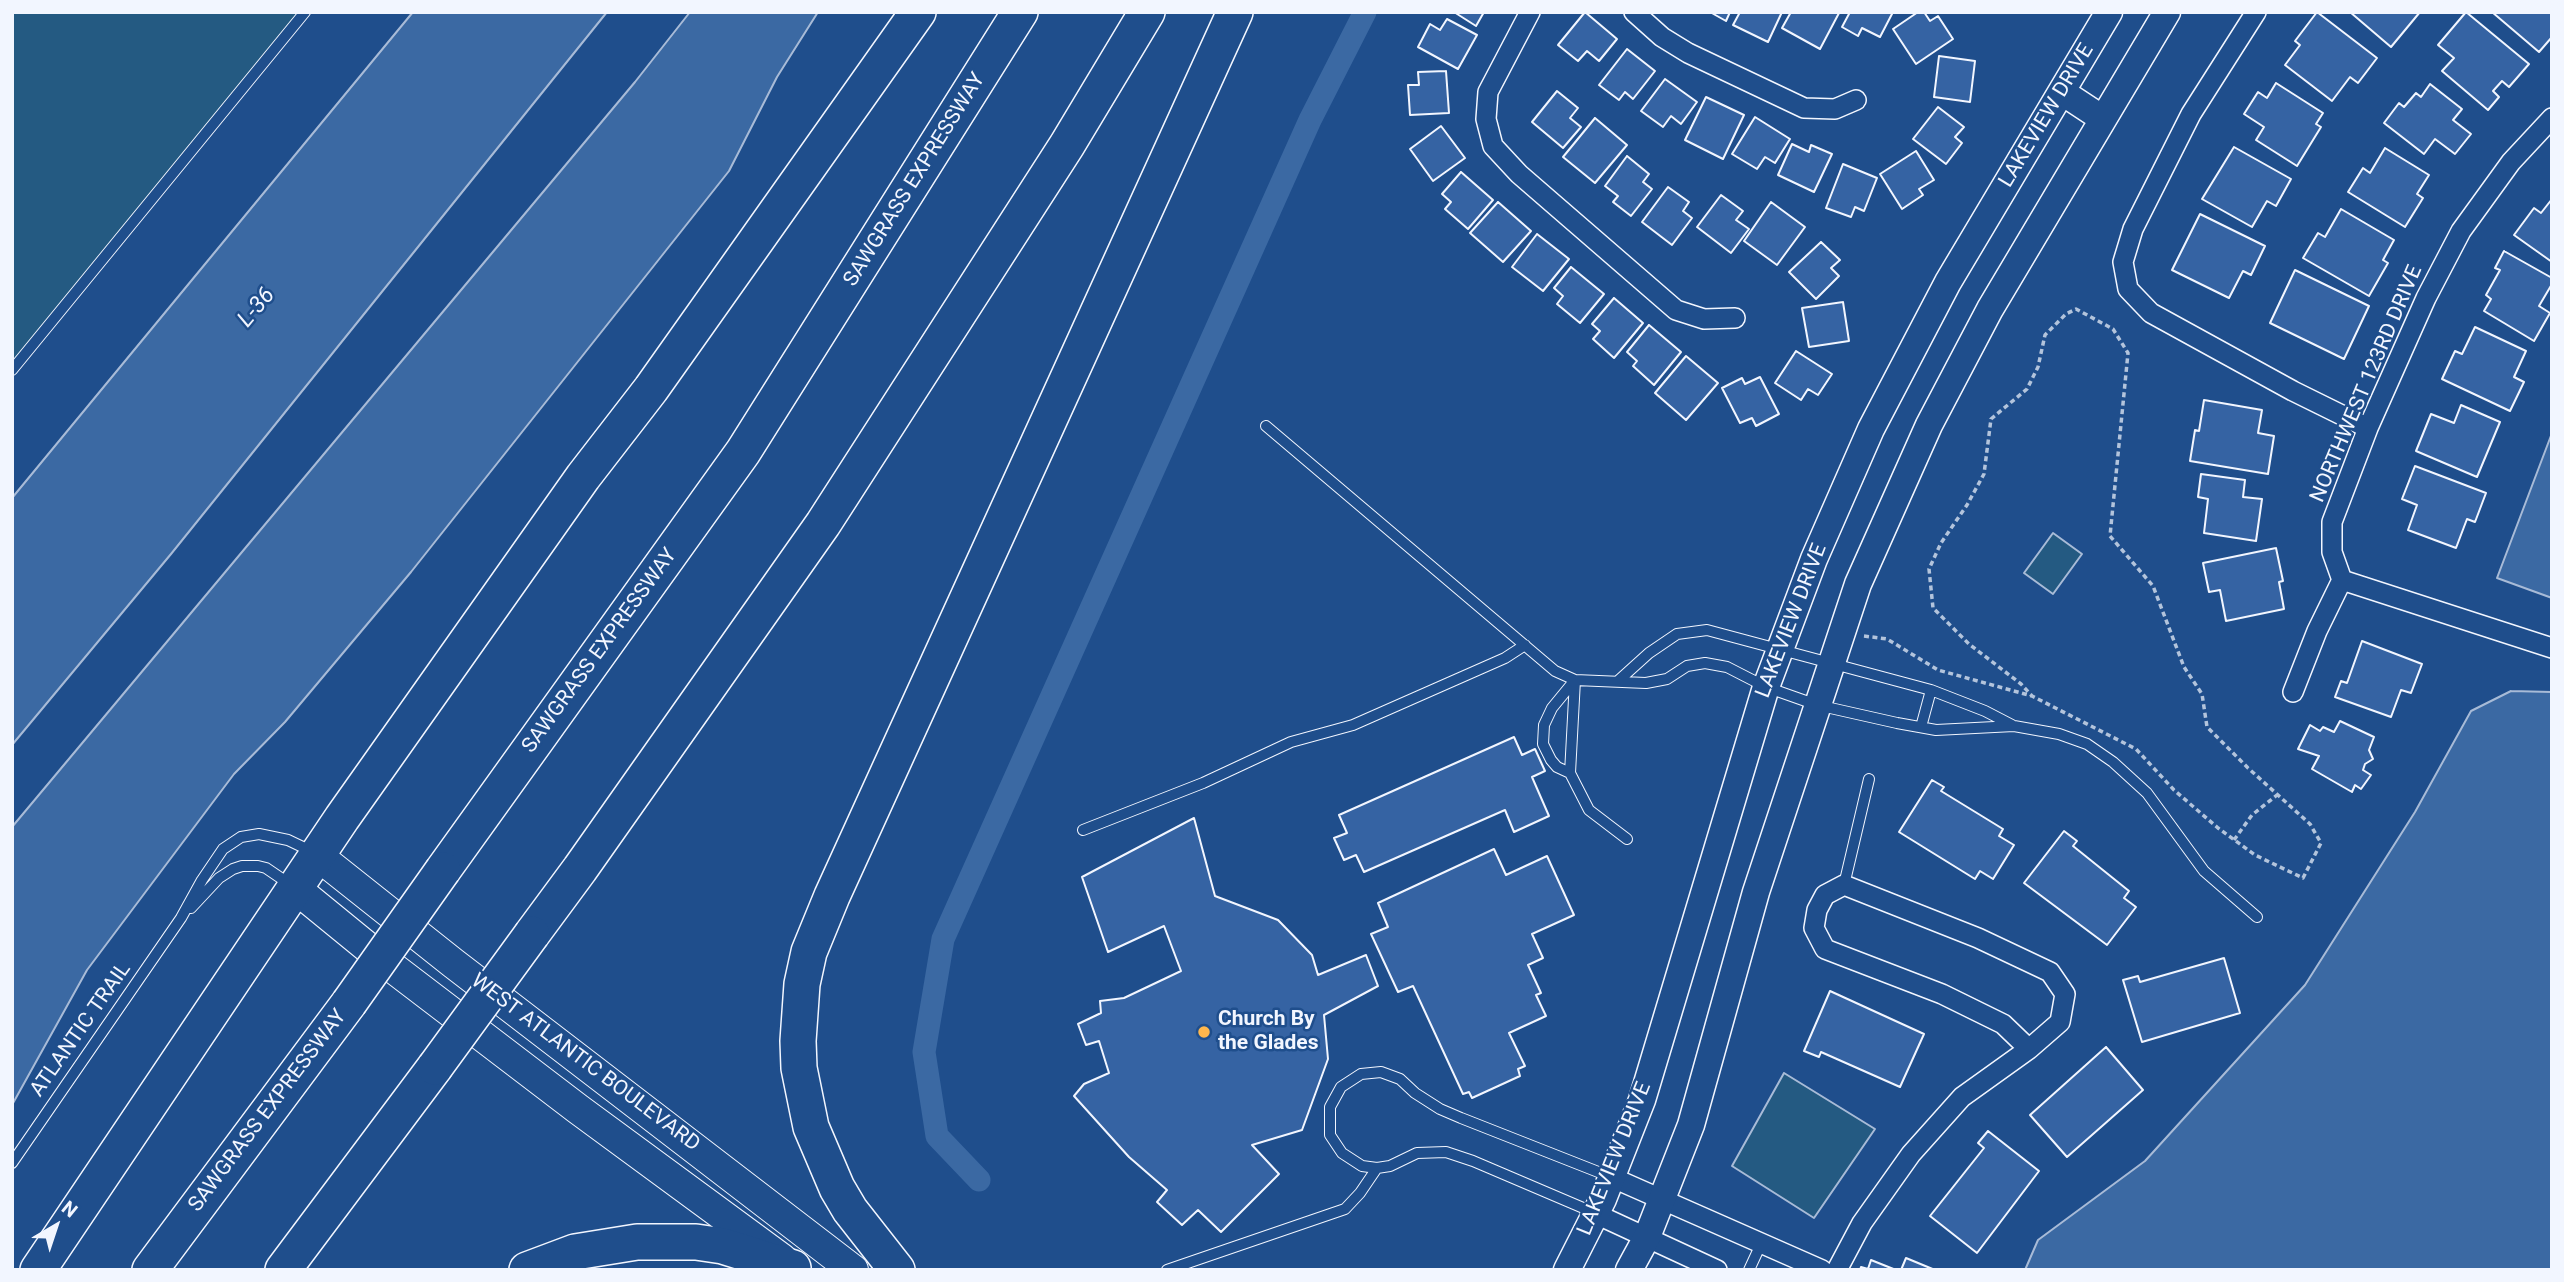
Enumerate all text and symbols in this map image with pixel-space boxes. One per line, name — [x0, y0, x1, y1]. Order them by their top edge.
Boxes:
street label: LAKEVIEW DRIVE — [1994, 40, 2100, 192]
street label: SAWGRASS EXPRESSWAY — [839, 69, 991, 291]
street label: NORTHWEST 123RD DRIVE — [2306, 262, 2428, 506]
water label: L-36 — [233, 283, 281, 333]
street label: LAKEVIEW DRIVE — [1751, 540, 1833, 702]
street label: SAWGRASS EXPRESSWAY — [517, 544, 683, 758]
street label: ATLANTIC TRAIL — [25, 958, 137, 1102]
street label: WEST ATLANTIC BOULEVARD — [466, 969, 704, 1157]
street label: SAWGRASS EXPRESSWAY — [184, 1005, 352, 1217]
place label: Church By the Glades — [1218, 1007, 1318, 1057]
marker: Church By the Glades — [1196, 1024, 1212, 1040]
street label: LAKEVIEW DRIVE — [1573, 1079, 1657, 1239]
north arrow — [21, 1191, 91, 1261]
text: N — [57, 1196, 82, 1222]

